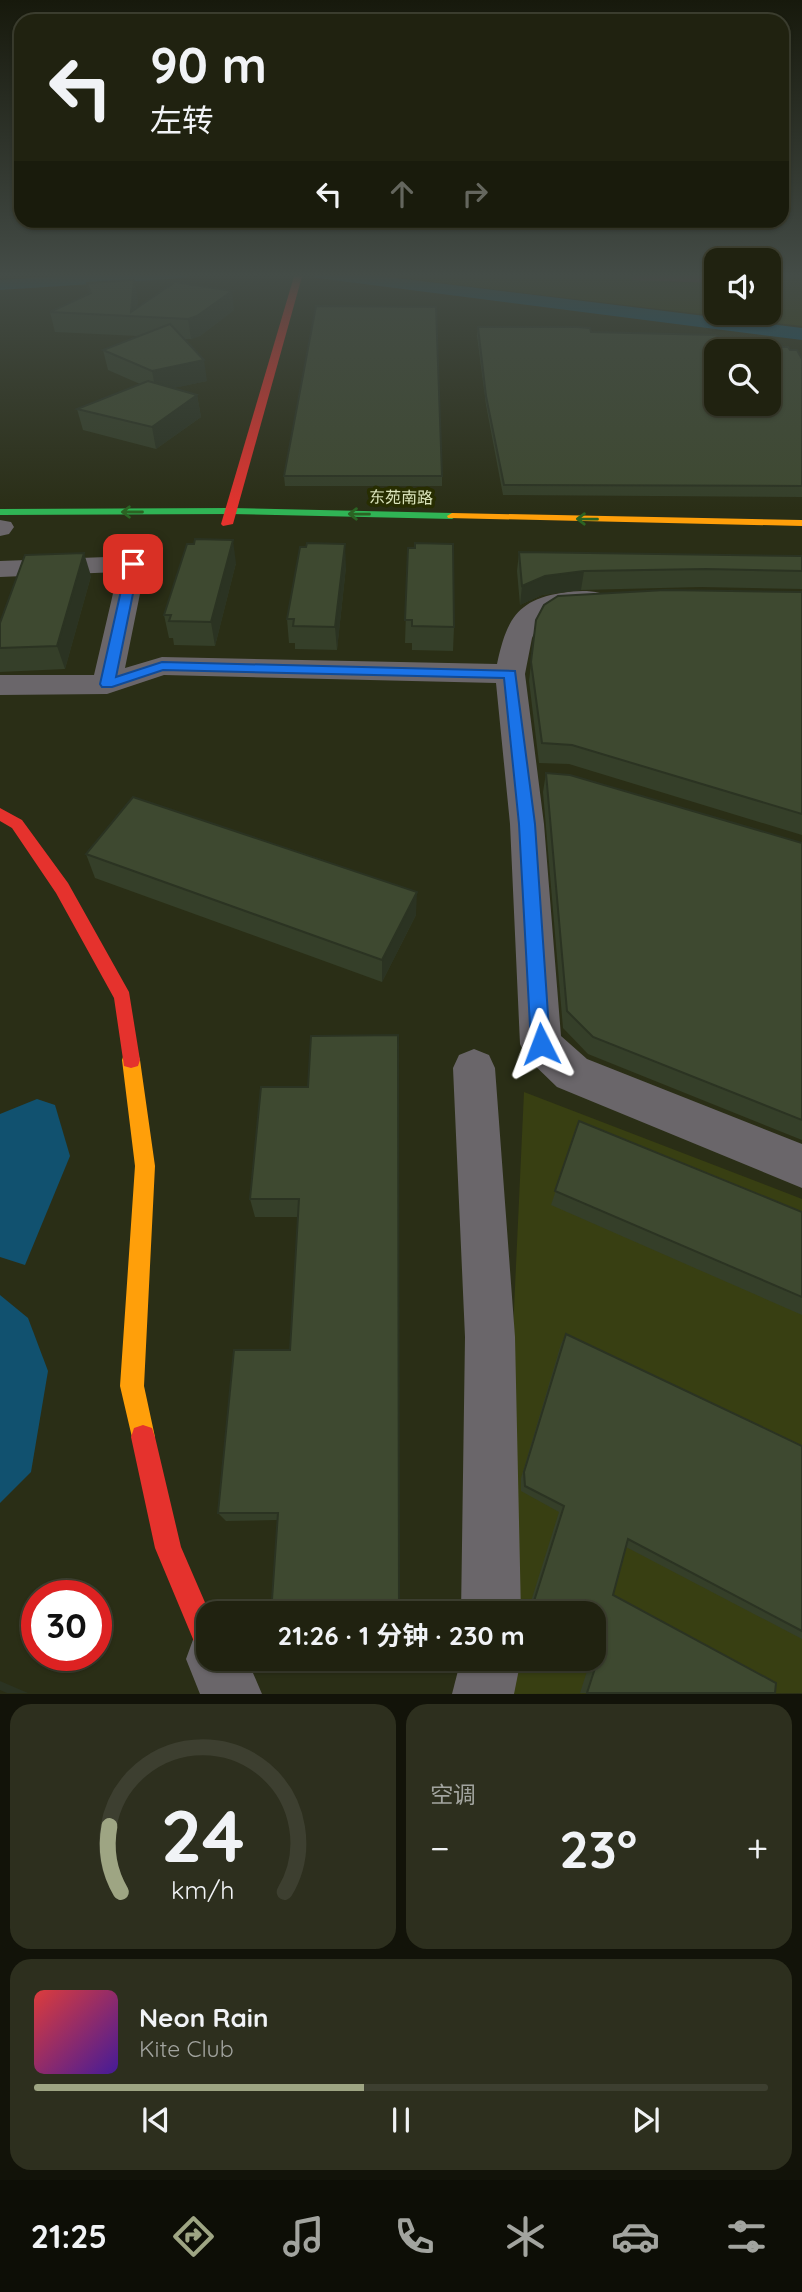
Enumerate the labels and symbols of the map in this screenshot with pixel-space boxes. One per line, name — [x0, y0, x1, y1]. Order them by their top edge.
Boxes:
street label: 东苑南路 — [369, 486, 433, 508]
one-way arrow — [121, 505, 144, 518]
one-way arrow — [348, 507, 371, 520]
one-way arrow — [576, 512, 599, 525]
pin — [103, 534, 163, 594]
position arrow — [504, 1007, 578, 1081]
speed limit sign: 30 — [21, 1580, 112, 1671]

